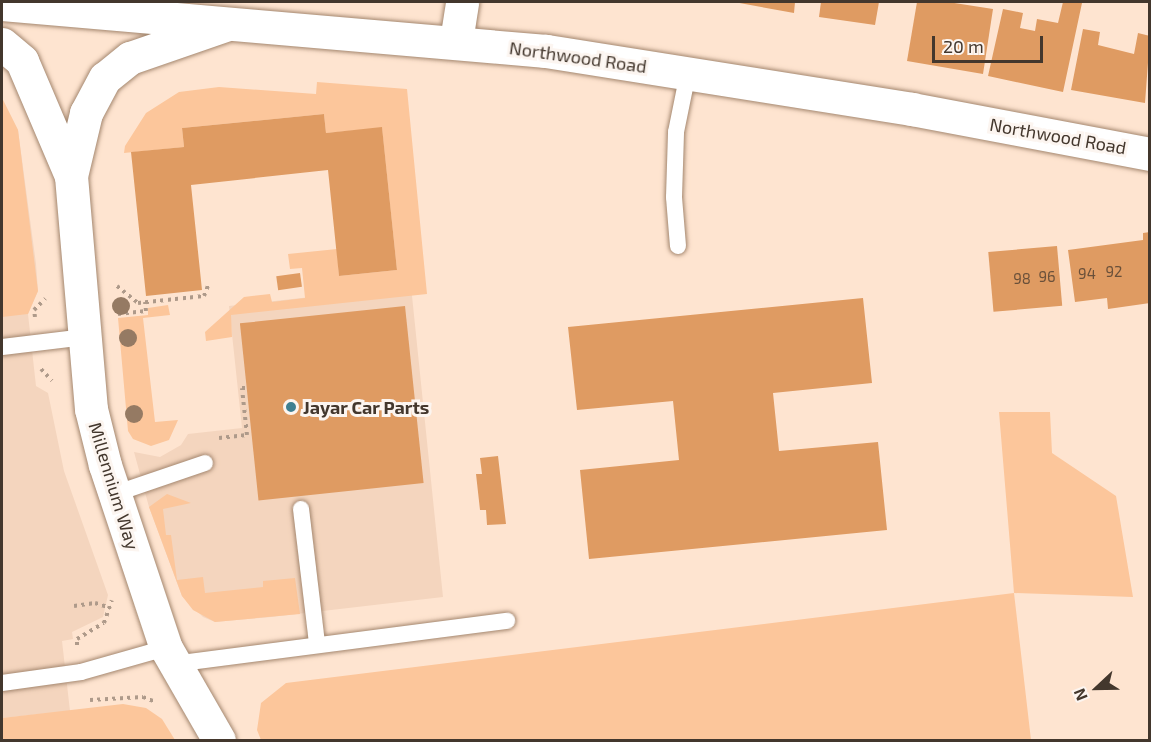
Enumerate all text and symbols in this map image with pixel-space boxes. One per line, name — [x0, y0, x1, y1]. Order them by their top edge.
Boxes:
scale bar — [935, 24, 1046, 62]
text: 20 m — [943, 35, 984, 57]
street label: Northwood Road — [508, 37, 648, 77]
street label: Northwood Road — [988, 113, 1128, 159]
house number: 92 — [1105, 263, 1123, 281]
house number: 94 — [1078, 265, 1096, 283]
house number: 96 — [1038, 268, 1056, 286]
house number: 98 — [1013, 270, 1031, 288]
place label: Jayar Car Parts — [303, 396, 430, 418]
marker: Jayar Car Parts — [284, 400, 298, 414]
street label: Millennium Way — [84, 420, 144, 552]
north arrow — [1067, 658, 1127, 718]
text: N — [1069, 686, 1091, 704]

